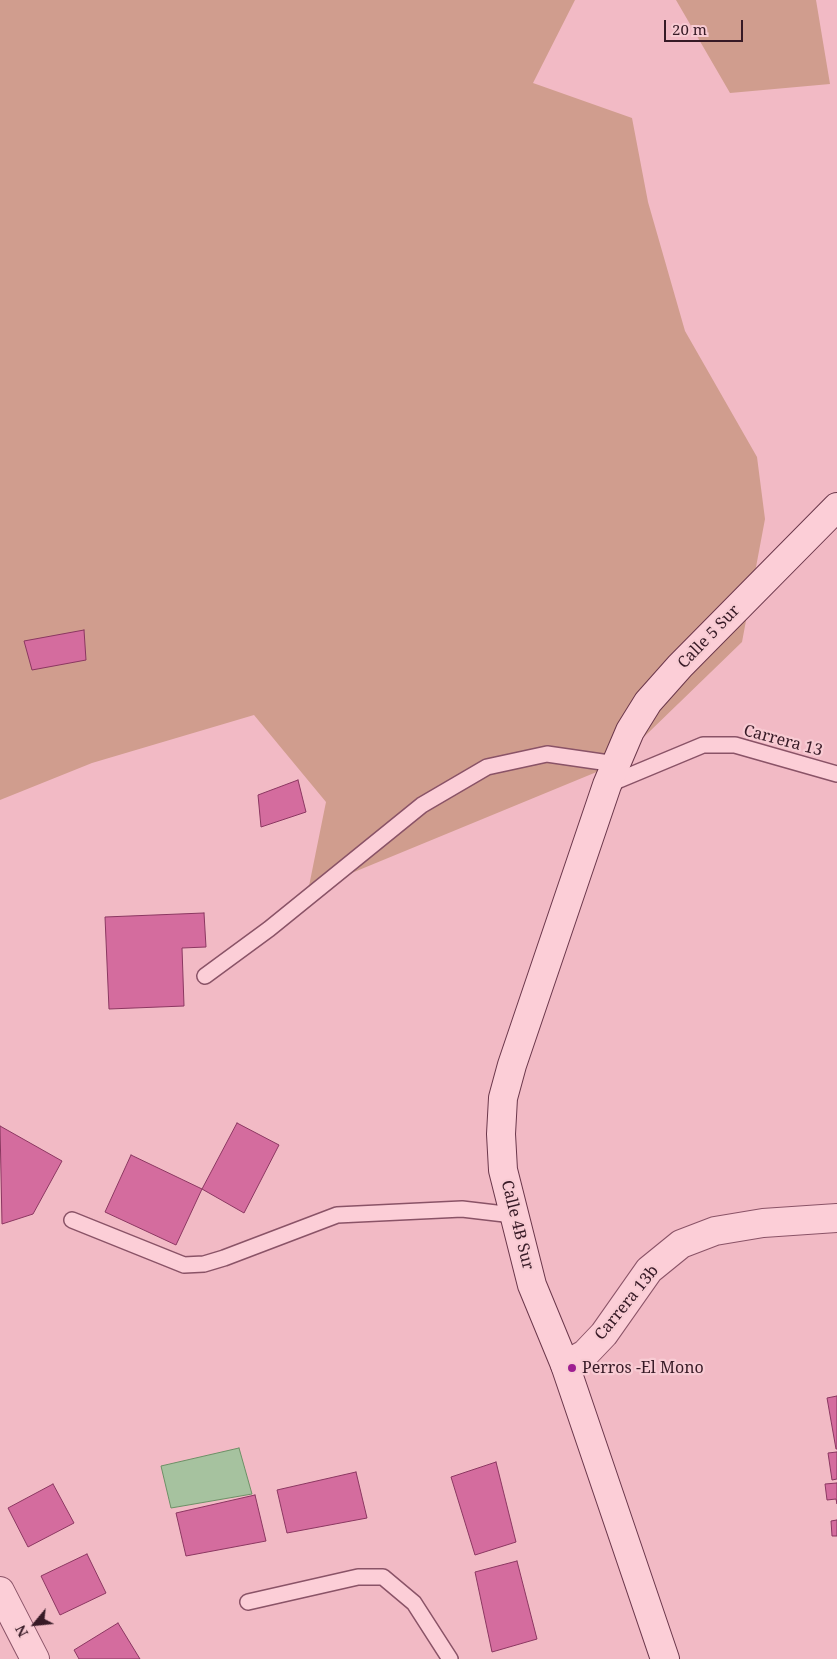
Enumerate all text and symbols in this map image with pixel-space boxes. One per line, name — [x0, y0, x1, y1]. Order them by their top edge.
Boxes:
scale bar — [667, 10, 746, 42]
text: 20 m — [672, 19, 707, 39]
street label: Calle 5 Sur — [674, 601, 744, 673]
street label: Carrera 13 — [742, 721, 824, 761]
street label: Calle 4B Sur — [497, 1178, 537, 1272]
street label: Carrera 13b — [591, 1262, 663, 1344]
place label: Perros -El Mono — [582, 1358, 704, 1378]
marker: Perros -El Mono — [566, 1362, 578, 1374]
north arrow — [10, 1599, 60, 1649]
text: N — [10, 1622, 32, 1641]

